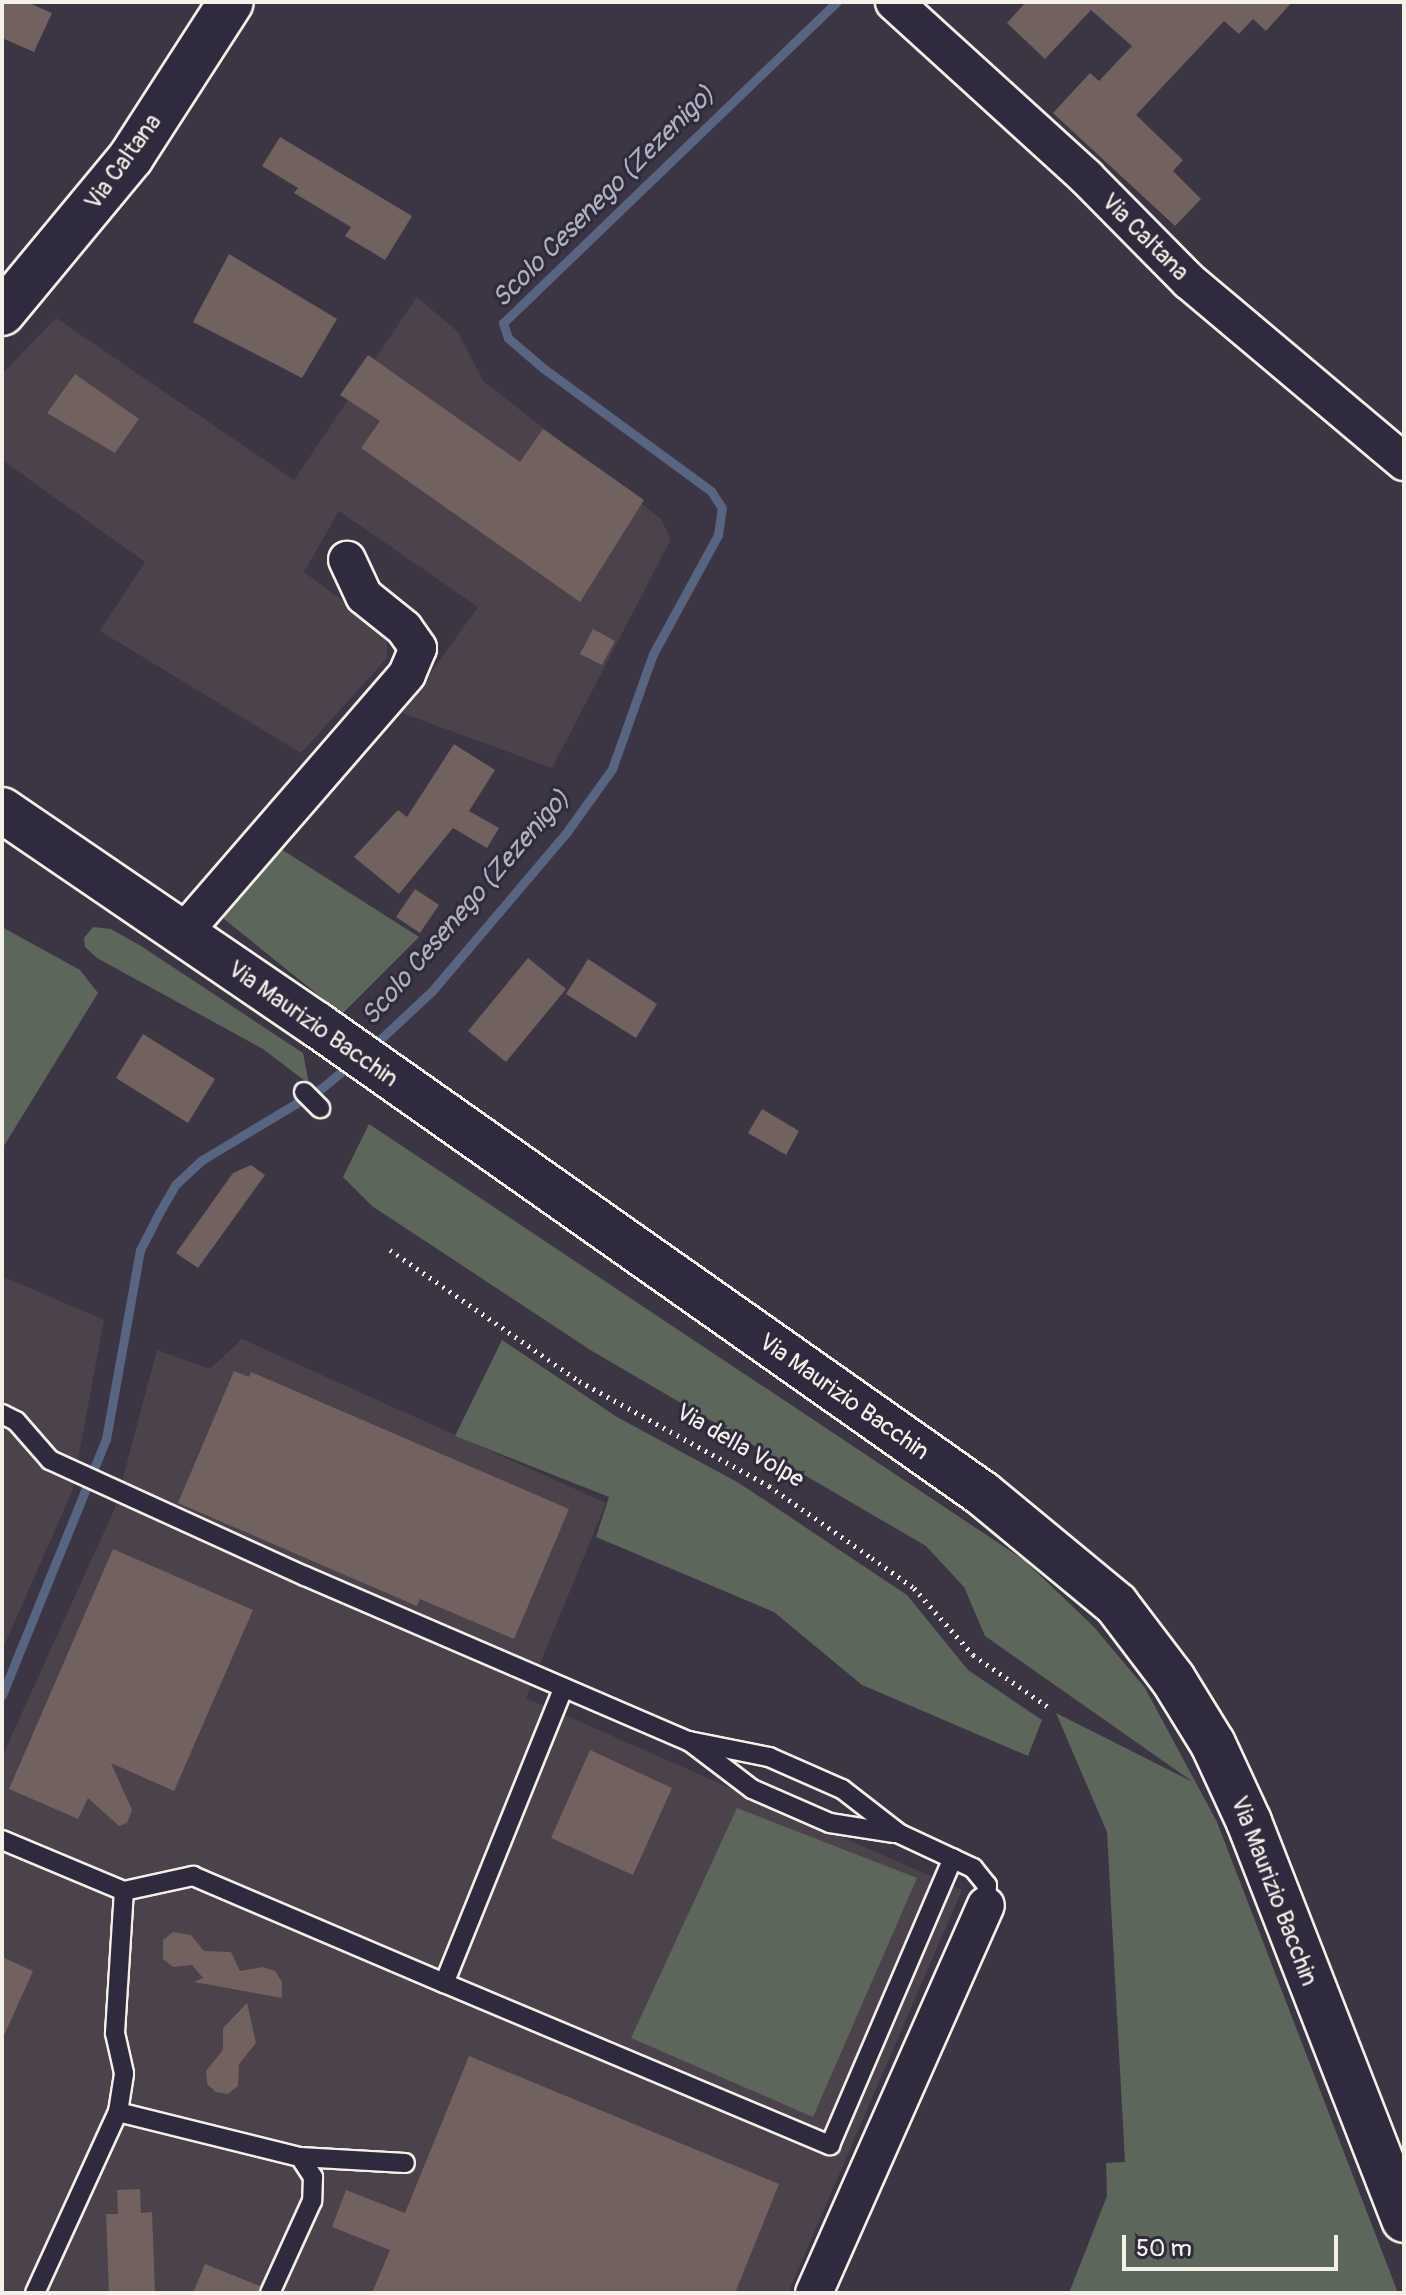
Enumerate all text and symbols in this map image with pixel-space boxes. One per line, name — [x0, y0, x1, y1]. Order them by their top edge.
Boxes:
water label: Scolo Cesenego (Zezenigo) — [486, 79, 722, 315]
street label: Via Caltana — [79, 108, 167, 216]
street label: Via Caltana — [1095, 187, 1195, 287]
water label: Scolo Cesenego (Zezenigo) — [355, 784, 577, 1032]
street label: Via Maurizio Bacchin — [222, 955, 404, 1093]
street label: Via Maurizio Bacchin — [753, 1328, 935, 1466]
street label: Via della Volpe — [671, 1398, 809, 1494]
street label: Via Maurizio Bacchin — [1225, 1792, 1323, 1990]
scale bar — [1126, 2219, 1342, 2269]
text: 50 m — [1136, 2234, 1192, 2263]

